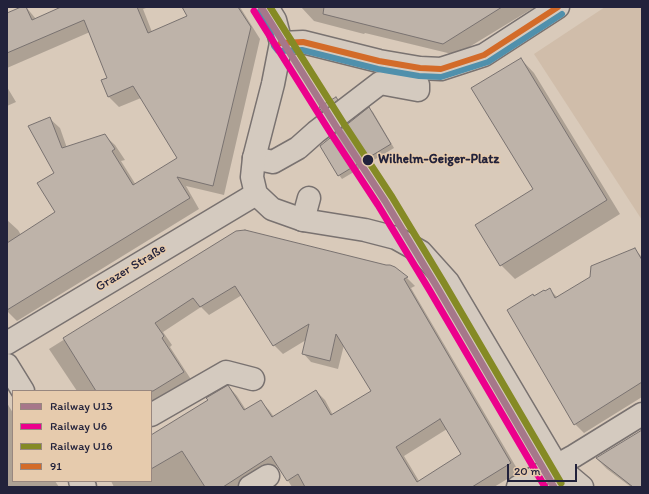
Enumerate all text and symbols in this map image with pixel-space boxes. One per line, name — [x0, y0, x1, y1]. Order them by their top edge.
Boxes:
place label: Wilhelm-Geiger-Platz — [378, 152, 499, 168]
marker: Wilhelm-Geiger-Platz — [361, 153, 375, 167]
street label: Grazer Straße — [93, 241, 169, 295]
legend — [12, 390, 152, 482]
text: Railway U13 — [50, 399, 113, 413]
text: Railway U6 — [50, 419, 107, 433]
text: Railway U16 — [50, 439, 113, 453]
scale bar — [509, 456, 579, 482]
text: 91 — [50, 459, 62, 473]
text: 20 m — [514, 464, 541, 478]

